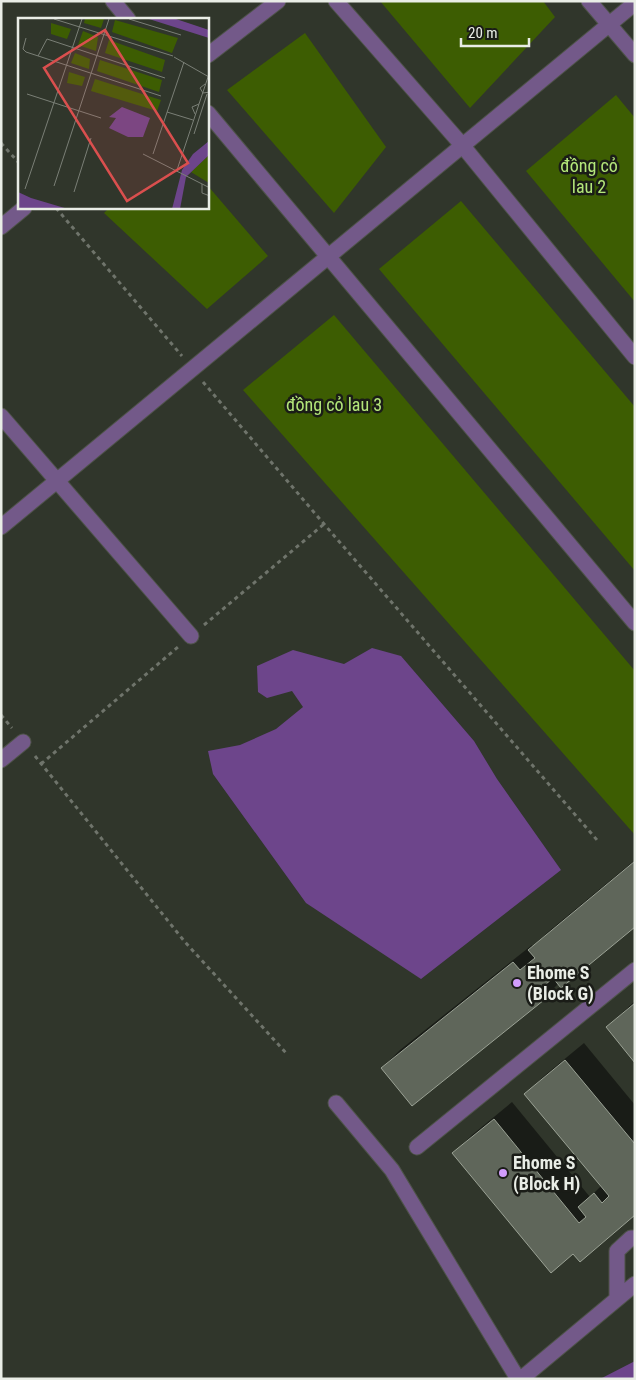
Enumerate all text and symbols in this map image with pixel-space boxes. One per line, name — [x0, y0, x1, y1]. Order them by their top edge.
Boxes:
scale bar — [461, 15, 528, 47]
inset map — [18, 18, 209, 209]
text: 20 m — [468, 24, 498, 42]
park label: đồng cỏ lau 2 — [560, 155, 618, 197]
park label: đồng cỏ lau 3 — [286, 394, 382, 415]
place label: Ehome S (Block G) — [527, 962, 594, 1005]
marker: Ehome S (Block G) — [511, 977, 523, 989]
place label: Ehome S (Block H) — [513, 1152, 580, 1195]
marker: Ehome S (Block H) — [497, 1167, 509, 1179]

